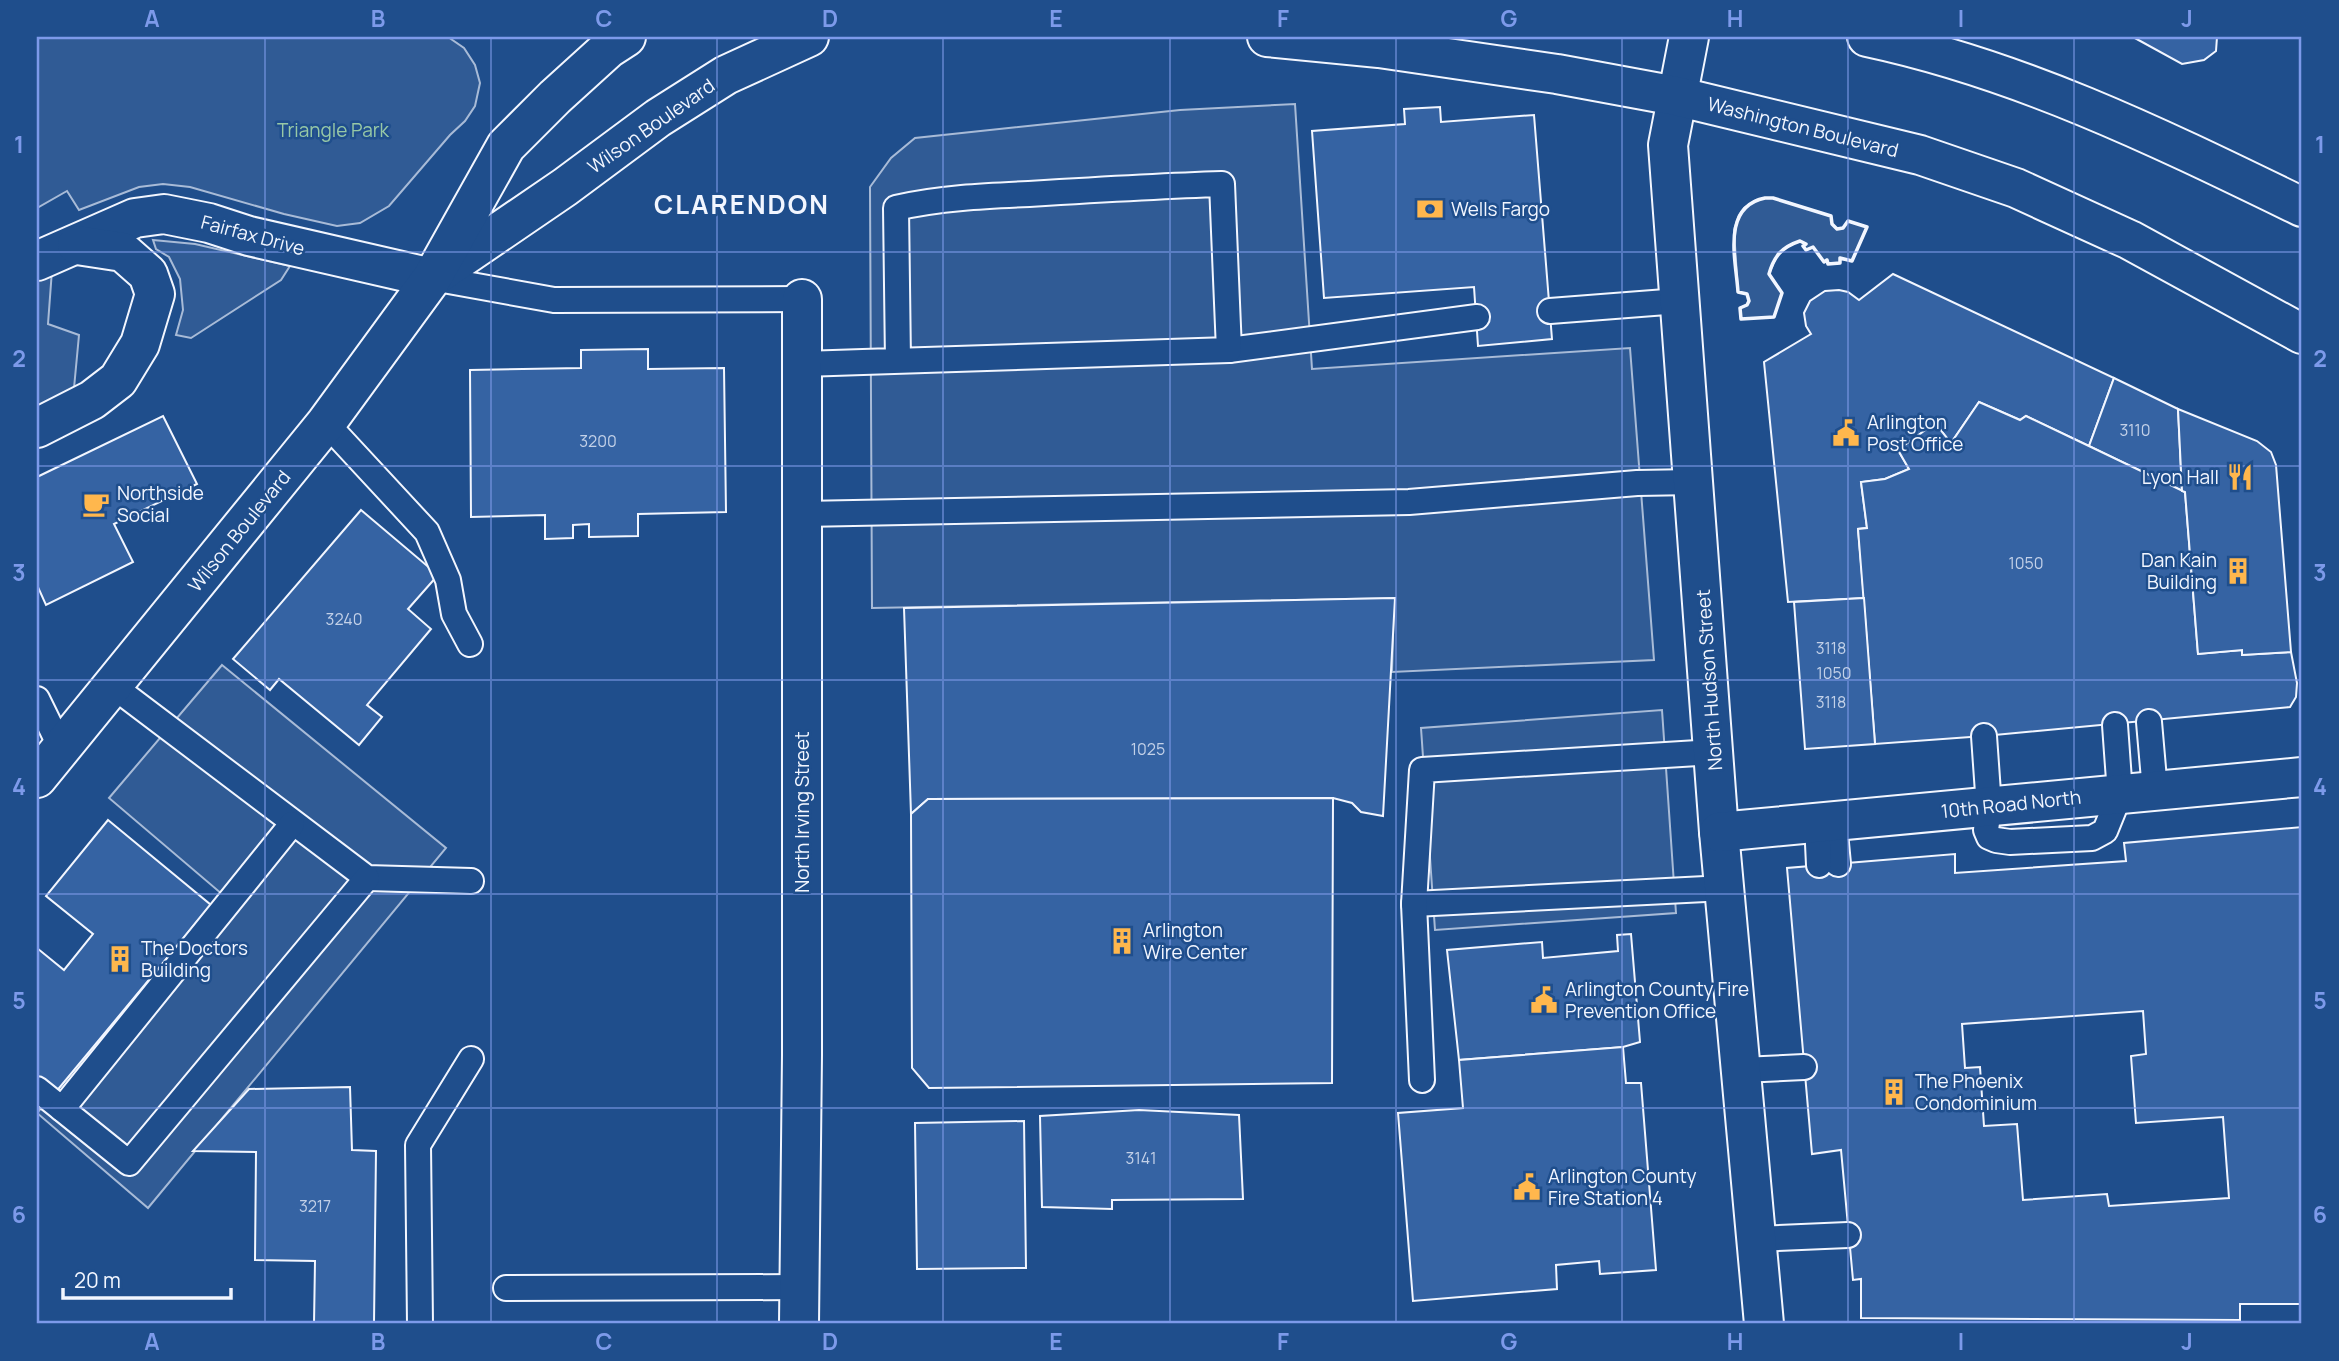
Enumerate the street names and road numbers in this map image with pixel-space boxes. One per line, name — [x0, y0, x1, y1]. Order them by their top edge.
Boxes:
street label: Wilson Boulevard — [582, 72, 720, 180]
street label: Washington Boulevard — [1705, 91, 1901, 163]
street label: Fairfax Drive — [198, 209, 308, 261]
street label: Wilson Boulevard — [182, 465, 296, 597]
street label: North Hudson Street — [1690, 589, 1728, 771]
street label: North Irving Street — [789, 731, 815, 893]
street label: 10th Road North — [1940, 784, 2082, 824]

